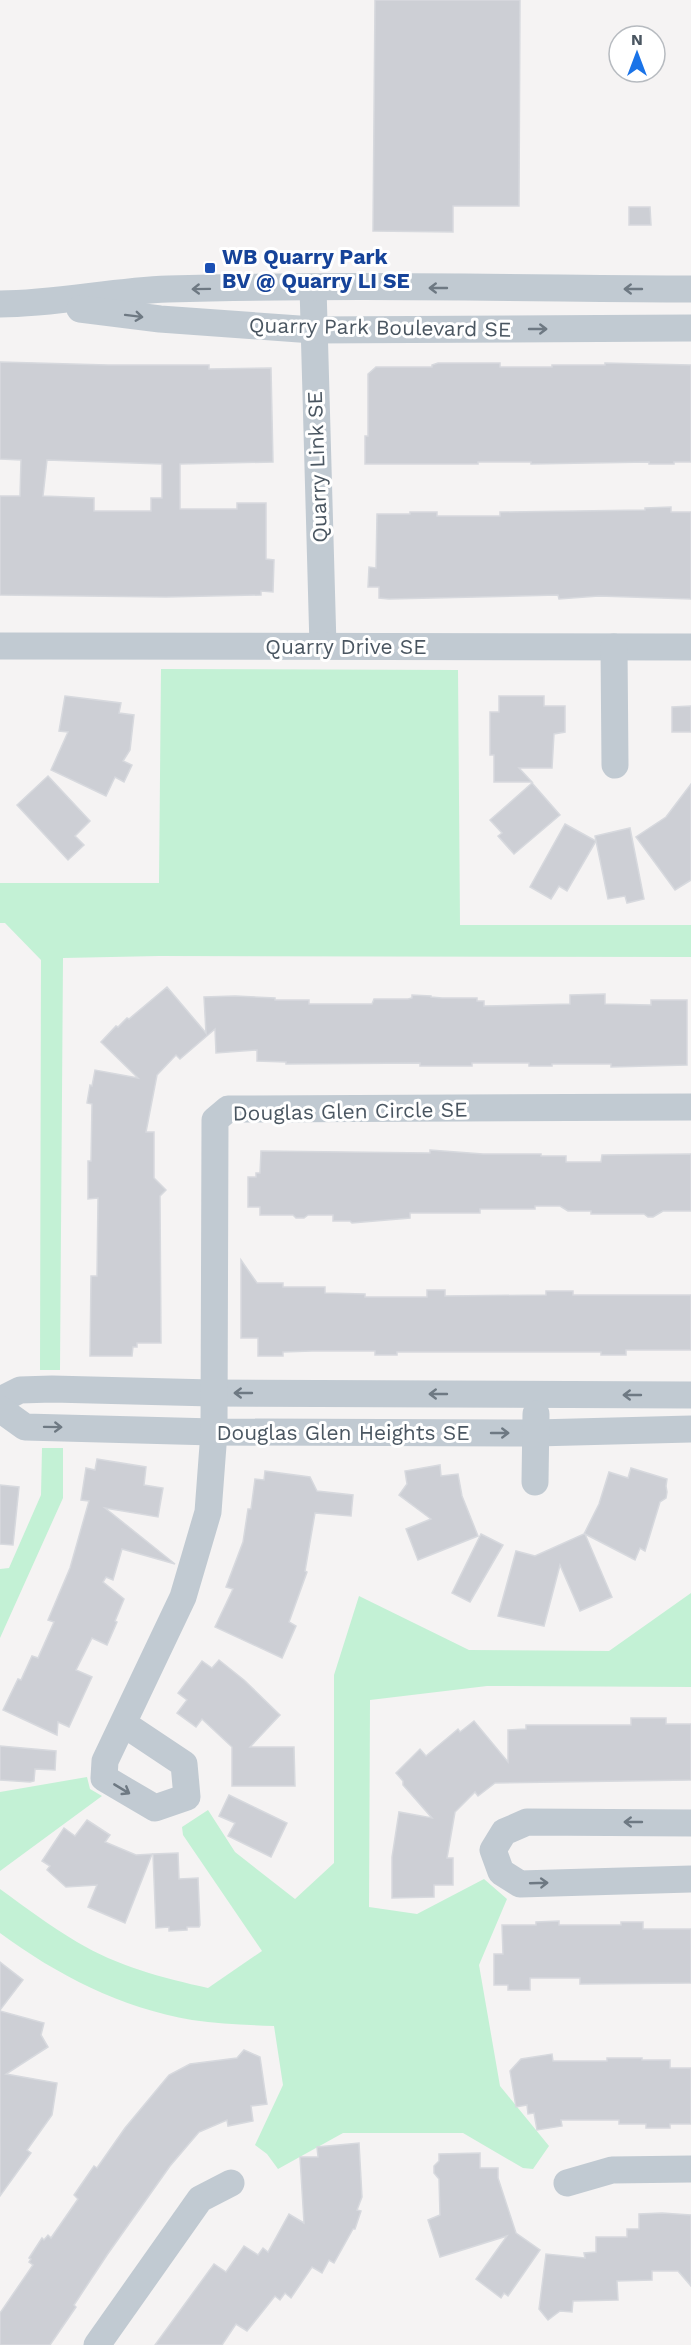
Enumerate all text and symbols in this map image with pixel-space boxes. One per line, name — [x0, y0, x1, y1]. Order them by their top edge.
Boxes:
north arrow — [607, 24, 667, 84]
text: N — [631, 30, 643, 49]
place label: WB Quarry Park BV @ Quarry LI SE — [222, 244, 410, 293]
marker: WB Quarry Park BV @ Quarry LI SE — [203, 261, 217, 275]
one-way arrow — [428, 282, 448, 294]
one-way arrow — [191, 283, 211, 295]
one-way arrow — [623, 283, 643, 295]
one-way arrow — [123, 311, 143, 322]
street label: Quarry Park Boulevard SE — [249, 312, 511, 342]
one-way arrow — [528, 323, 548, 335]
street label: Quarry Link SE — [302, 391, 332, 543]
street label: Quarry Drive SE — [265, 634, 427, 659]
street label: Douglas Glen Circle SE — [232, 1096, 468, 1126]
one-way arrow — [233, 1387, 253, 1399]
one-way arrow — [428, 1388, 448, 1400]
one-way arrow — [623, 1389, 643, 1401]
street label: Douglas Glen Heights SE — [216, 1420, 470, 1445]
one-way arrow — [42, 1421, 62, 1433]
one-way arrow — [489, 1427, 509, 1439]
one-way arrow — [113, 1783, 130, 1795]
one-way arrow — [623, 1816, 643, 1828]
one-way arrow — [528, 1877, 548, 1889]

